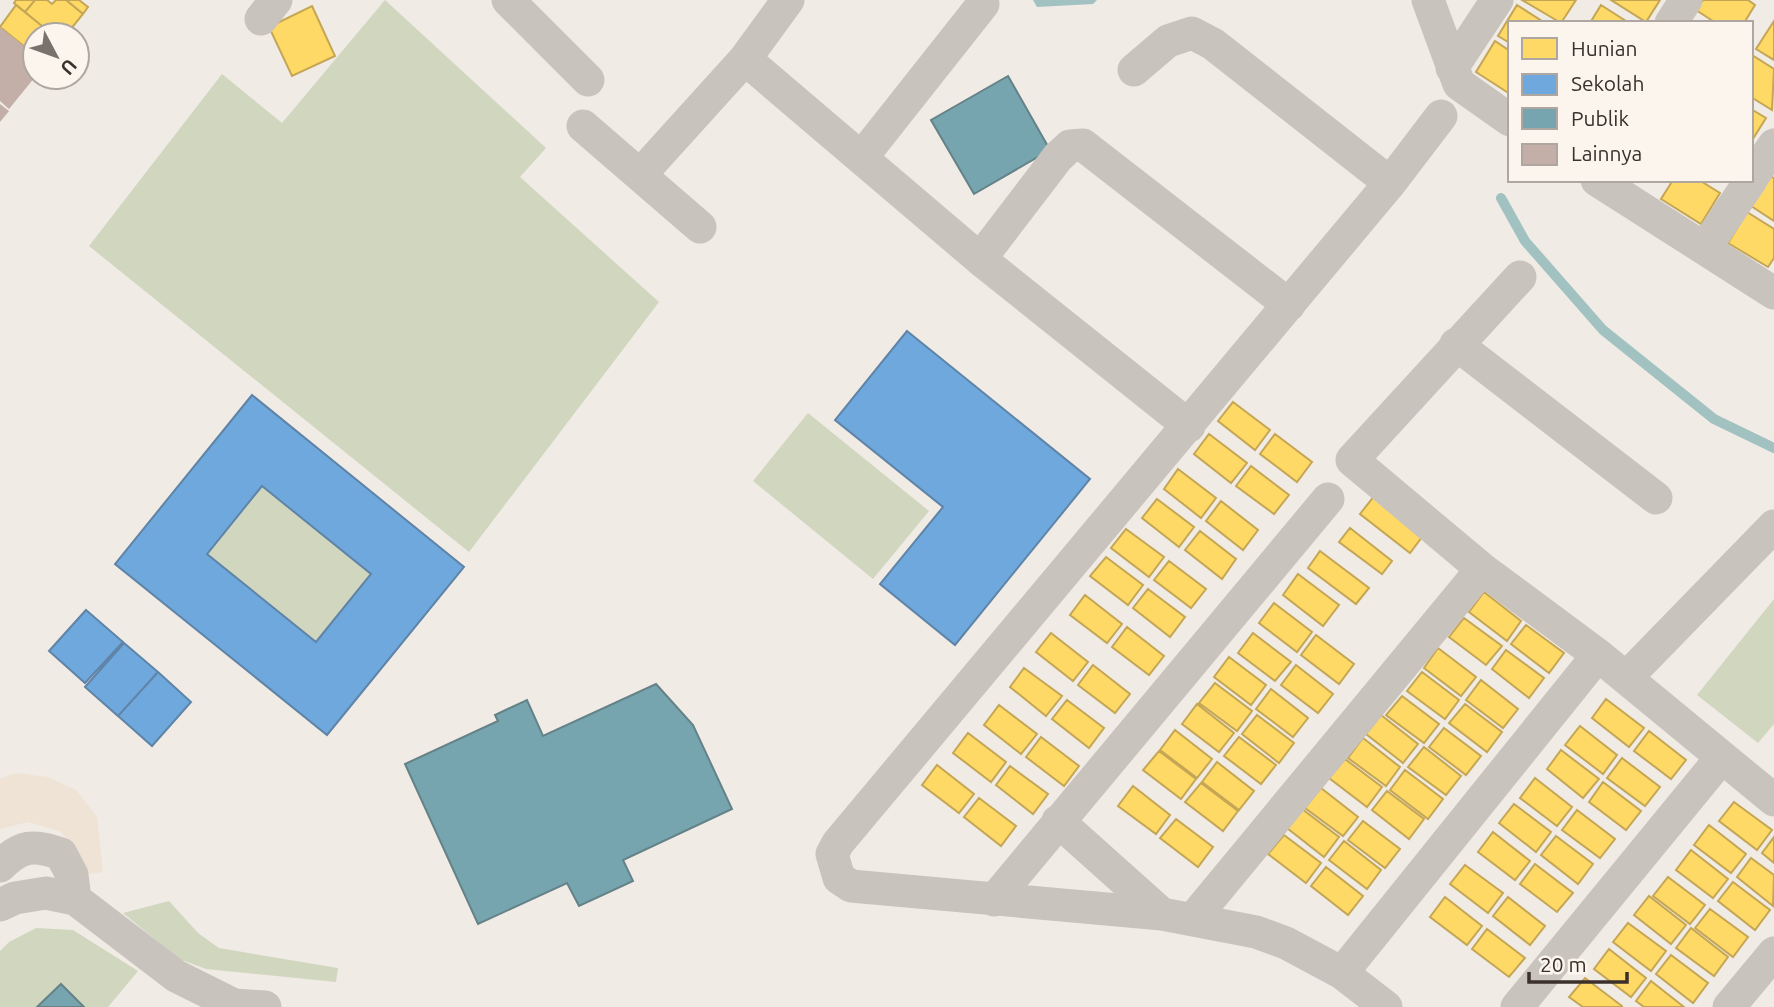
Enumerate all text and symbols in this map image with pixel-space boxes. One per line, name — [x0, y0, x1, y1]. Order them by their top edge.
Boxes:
north arrow — [21, 21, 91, 91]
legend — [1508, 21, 1753, 182]
text: Hunian — [1571, 36, 1638, 60]
text: U — [56, 55, 82, 79]
text: Sekolah — [1571, 71, 1644, 95]
text: Publik — [1571, 106, 1629, 130]
text: Lainnya — [1571, 141, 1642, 165]
scale bar — [1529, 940, 1627, 984]
text: 20 m — [1540, 952, 1587, 976]

